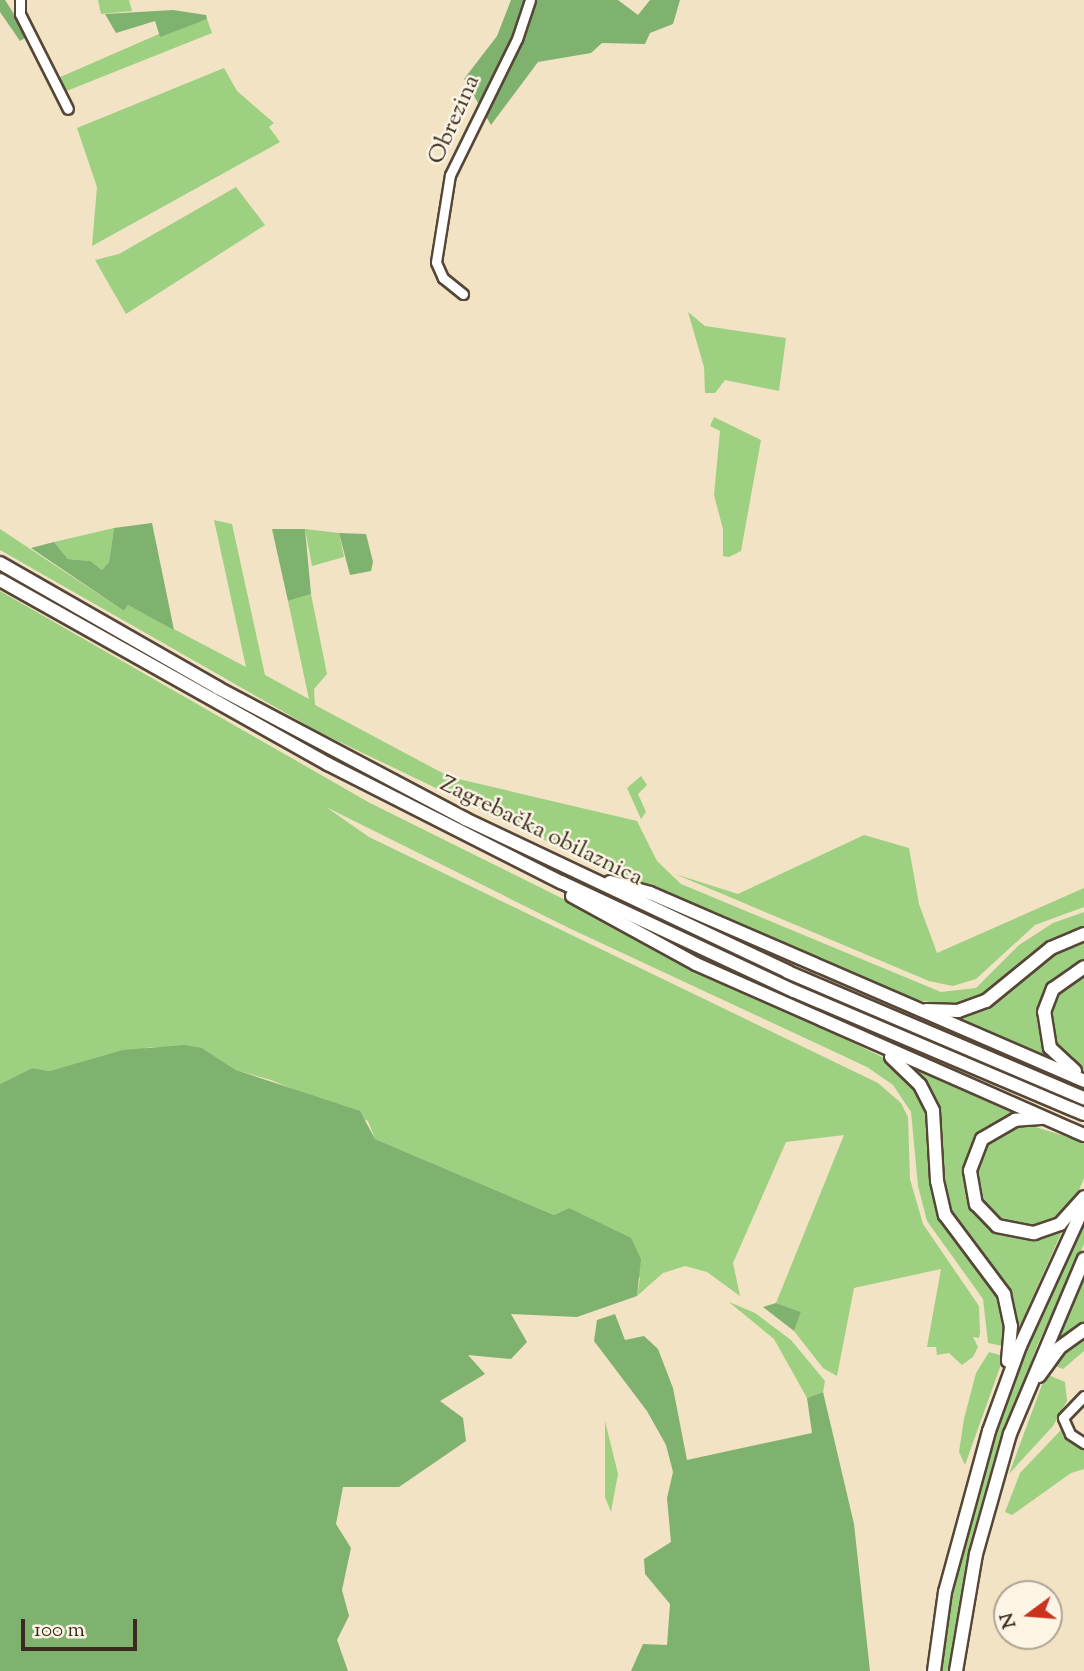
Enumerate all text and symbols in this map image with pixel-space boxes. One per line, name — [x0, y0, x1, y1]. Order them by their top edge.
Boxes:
street label: Obrezina — [423, 71, 487, 169]
street label: Zagrebačka obilaznica — [435, 770, 647, 894]
north arrow — [993, 1580, 1063, 1650]
scale bar — [24, 1604, 140, 1648]
text: N — [994, 1609, 1024, 1631]
text: 100 m — [34, 1616, 85, 1646]

